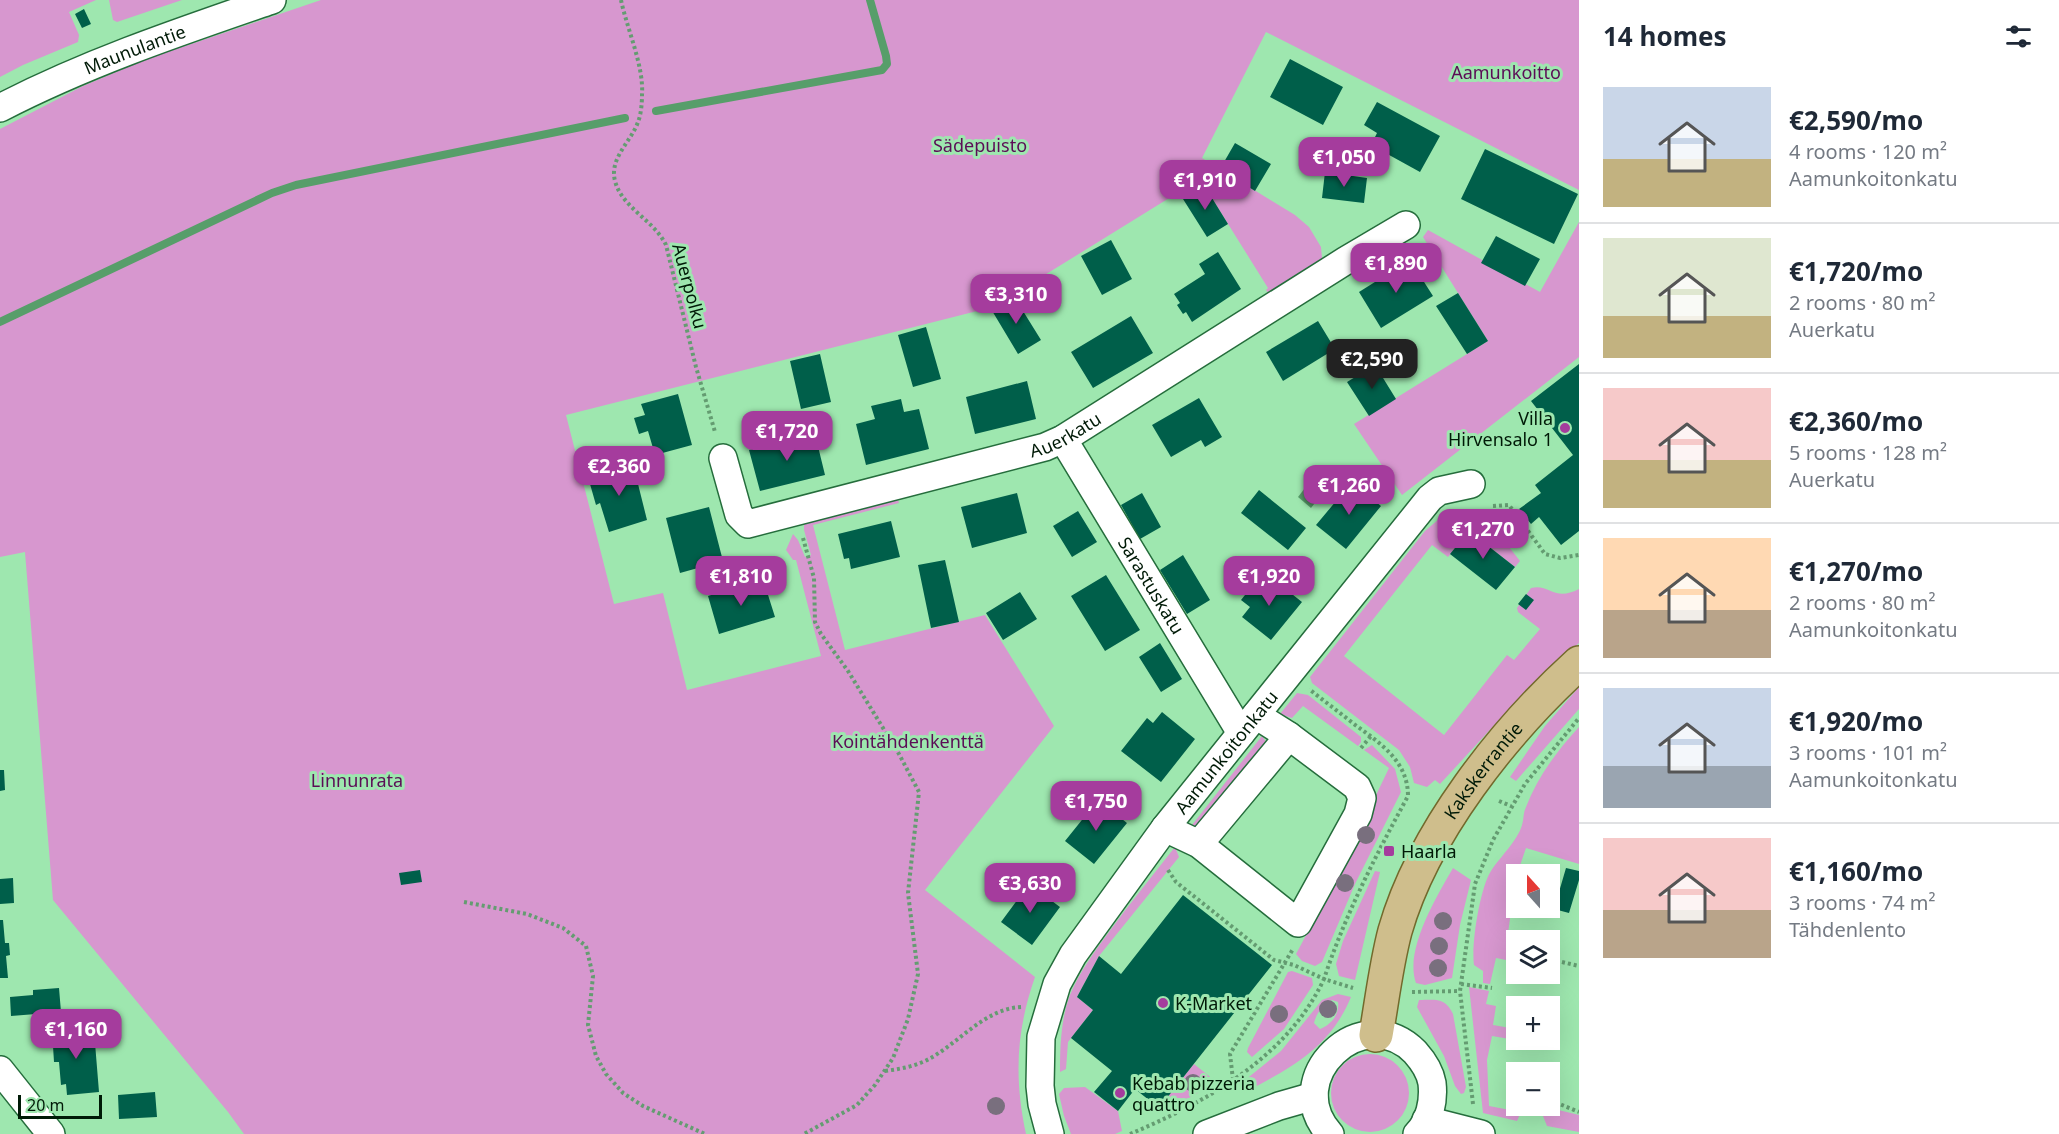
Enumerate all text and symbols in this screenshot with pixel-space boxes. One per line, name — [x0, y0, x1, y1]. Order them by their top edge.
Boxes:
text: 14 homes — [1603, 18, 1727, 54]
street label: Maunulantie — [80, 19, 189, 80]
icon: filters — [2002, 20, 2035, 53]
park label: Aamunkoitto — [1451, 60, 1561, 84]
text: €2,590/mo — [1789, 102, 1923, 138]
icon: home — [1651, 111, 1723, 183]
park label: Sädepuisto — [933, 133, 1027, 157]
pin: €1,050 — [1295, 137, 1393, 188]
text: 4 rooms · 120 m² — [1789, 138, 1947, 165]
text: €1,050 — [1313, 143, 1375, 170]
pin: €1,910 — [1156, 160, 1254, 211]
text: Aamunkoitonkatu — [1789, 165, 1958, 192]
text: €1,910 — [1174, 166, 1236, 193]
street label: Auerpolku — [667, 241, 713, 331]
pin: €1,890 — [1347, 243, 1445, 294]
text: €1,890 — [1365, 249, 1427, 276]
text: €1,720/mo — [1789, 253, 1923, 289]
icon: home — [1651, 262, 1723, 334]
pin: €3,310 — [967, 274, 1065, 325]
text: €3,310 — [985, 280, 1047, 307]
text: 2 rooms · 80 m² — [1789, 289, 1936, 316]
text: Auerkatu — [1789, 316, 1875, 343]
pin: €2,590 — [1323, 339, 1421, 390]
text: €2,590 — [1341, 345, 1403, 372]
text: €2,360/mo — [1789, 403, 1923, 439]
street label: Auerkatu — [1027, 406, 1105, 463]
place label: Villa Hirvensalo 1 — [1448, 406, 1553, 451]
pin: €1,720 — [738, 411, 836, 462]
icon: home — [1651, 412, 1723, 484]
text: €1,720 — [756, 417, 818, 444]
marker: Villa Hirvensalo 1 — [1558, 421, 1572, 435]
text: 5 rooms · 128 m² — [1789, 439, 1947, 466]
pin: €2,360 — [570, 446, 668, 497]
text: €2,360 — [588, 452, 650, 479]
pin: €1,260 — [1300, 465, 1398, 516]
text: Auerkatu — [1789, 466, 1875, 493]
text: €1,260 — [1318, 471, 1380, 498]
pin: €1,270 — [1434, 509, 1532, 560]
text: €1,270 — [1452, 515, 1514, 542]
street label: Sarastuskatu — [1113, 532, 1190, 638]
text: €1,270/mo — [1789, 553, 1923, 589]
pin: €1,810 — [692, 556, 790, 607]
pin: €1,920 — [1220, 556, 1318, 607]
text: €1,810 — [710, 562, 772, 589]
text: €1,920 — [1238, 562, 1300, 589]
icon: home — [1651, 562, 1723, 634]
text: 2 rooms · 80 m² — [1789, 589, 1936, 616]
text: Aamunkoitonkatu — [1789, 616, 1958, 643]
street label: Aamunkoitonkatu — [1169, 685, 1283, 819]
text: €1,920/mo — [1789, 703, 1923, 739]
icon: home — [1651, 712, 1723, 784]
street label: Kakskerrantie — [1438, 716, 1527, 824]
park label: Kointähdenkenttä — [832, 729, 984, 753]
text: 3 rooms · 101 m² — [1789, 739, 1947, 766]
text: Aamunkoitonkatu — [1789, 766, 1958, 793]
park label: Linnunrata — [311, 768, 403, 792]
pin: €1,750 — [1047, 781, 1145, 832]
text: €1,750 — [1065, 787, 1127, 814]
place label: Haarla — [1401, 839, 1457, 863]
marker: Haarla — [1382, 844, 1396, 858]
text: €1,160/mo — [1789, 853, 1923, 889]
icon: home — [1651, 862, 1723, 934]
pin: €3,630 — [981, 863, 1079, 914]
north arrow — [1506, 864, 1560, 918]
map controls — [1506, 864, 1560, 1116]
text: €3,630 — [999, 869, 1061, 896]
text: 3 rooms · 74 m² — [1789, 889, 1936, 916]
text: Tähdenlento — [1789, 916, 1906, 943]
button: layers — [1506, 930, 1560, 984]
place label: K-Market — [1175, 991, 1253, 1015]
marker: K-Market — [1156, 996, 1170, 1010]
button: + — [1506, 996, 1560, 1050]
pin: €1,160 — [27, 1009, 125, 1060]
text: €1,160 — [45, 1015, 107, 1042]
button: − — [1506, 1062, 1560, 1116]
place label: Kebab pizzeria quattro — [1132, 1071, 1255, 1116]
marker: Kebab pizzeria quattro — [1113, 1086, 1127, 1100]
scale bar — [18, 1092, 102, 1120]
text: 20 m — [27, 1094, 64, 1116]

